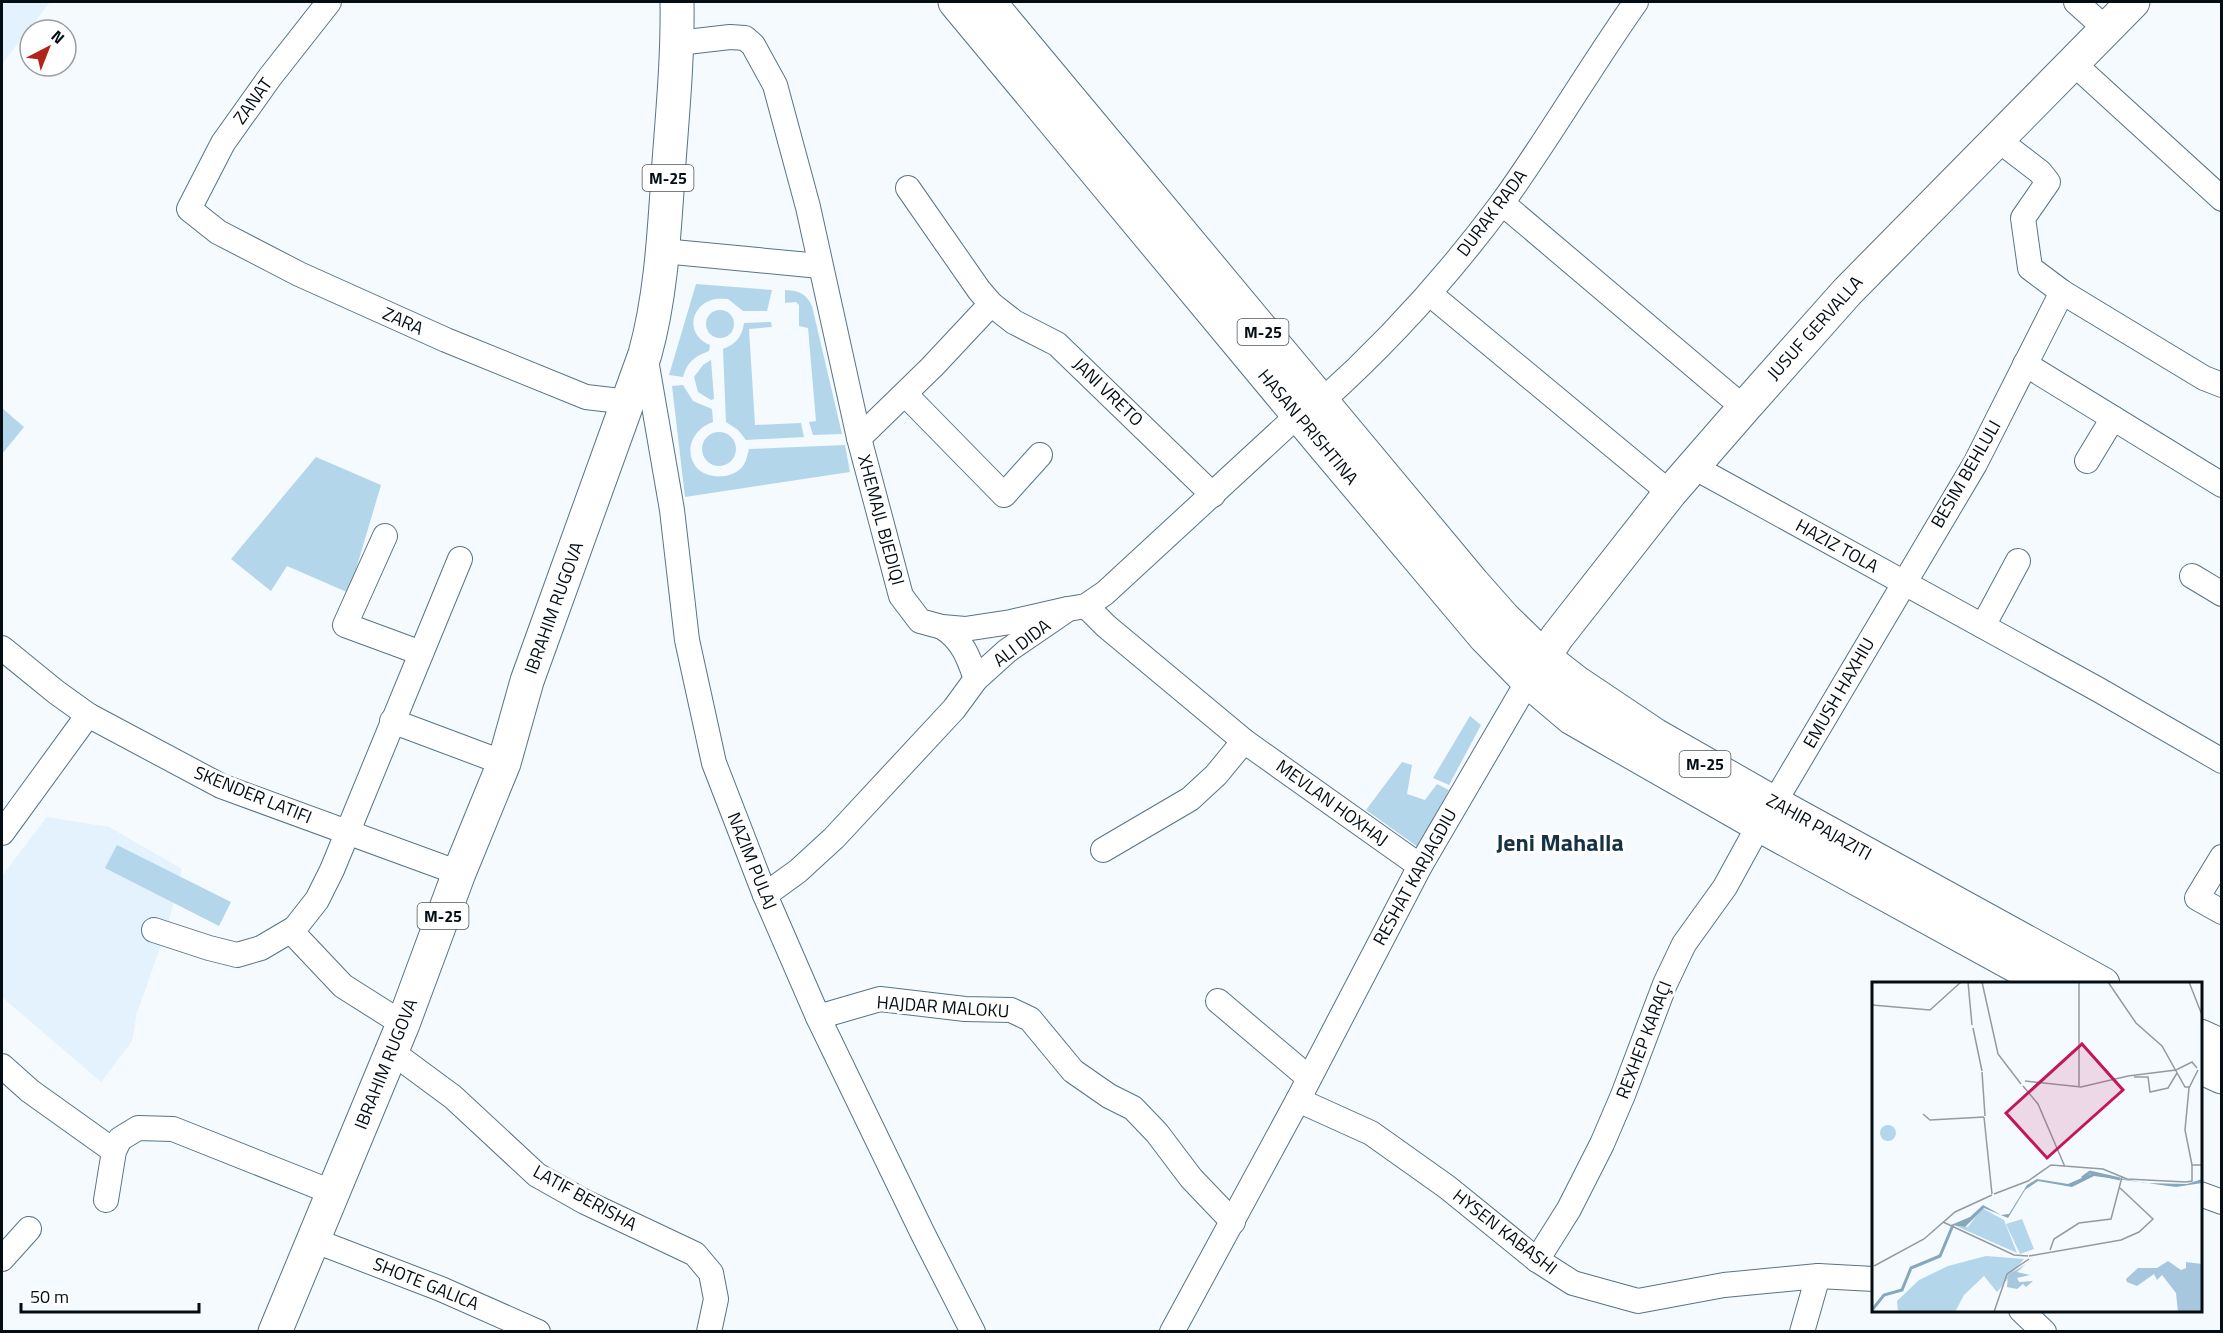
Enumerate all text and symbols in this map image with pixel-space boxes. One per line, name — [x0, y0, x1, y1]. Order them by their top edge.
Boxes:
north arrow — [18, 18, 78, 78]
text: N — [46, 24, 70, 49]
street label: ZANAT — [226, 71, 279, 130]
street label: DURAK RADA — [1450, 163, 1533, 262]
road number: M-25 — [642, 165, 694, 191]
street label: JUSUF GERVALLA — [1760, 269, 1869, 386]
street label: ZARA — [378, 300, 428, 342]
road number: M-25 — [1238, 319, 1288, 345]
street label: JANI VRETO — [1067, 351, 1150, 432]
street label: HASAN PRISHTINA — [1252, 363, 1365, 491]
street label: BESIM BEHLULI — [1924, 415, 2007, 533]
street label: XHEMAJL BJEDIQI — [851, 452, 912, 588]
street label: HAZIZ TOLA — [1791, 512, 1884, 580]
street label: IBRAHIM RUGOVA — [517, 538, 590, 678]
street label: ALI DIDA — [987, 612, 1056, 673]
street label: EMUSH HAXHIU — [1796, 632, 1881, 753]
road number: M-25 — [1680, 751, 1730, 777]
street label: MEVLAN HOXHAJ — [1271, 753, 1394, 853]
street label: SKENDER LATIFI — [190, 759, 316, 830]
street label: ZAHIR PAJAZITI — [1762, 786, 1877, 867]
street label: RESHAT KARJAGDIU — [1366, 803, 1463, 950]
street label: NAZIM PULAJ — [721, 808, 784, 914]
district label: Jeni Mahalla — [1496, 824, 1624, 860]
road number: M-25 — [418, 903, 468, 929]
street label: REXHEP KARAÇI — [1609, 977, 1678, 1103]
inset map — [1872, 982, 2202, 1312]
street label: HAJDAR MALOKU — [876, 988, 1010, 1025]
street label: IBRAHIM RUGOVA — [347, 994, 424, 1133]
street label: LATIF BERISHA — [528, 1158, 642, 1237]
street label: HYSEN KABASHI — [1447, 1182, 1563, 1281]
street label: SHOTE GALICA — [369, 1250, 484, 1317]
scale bar — [21, 1276, 200, 1314]
text: 50 m — [30, 1283, 69, 1310]

